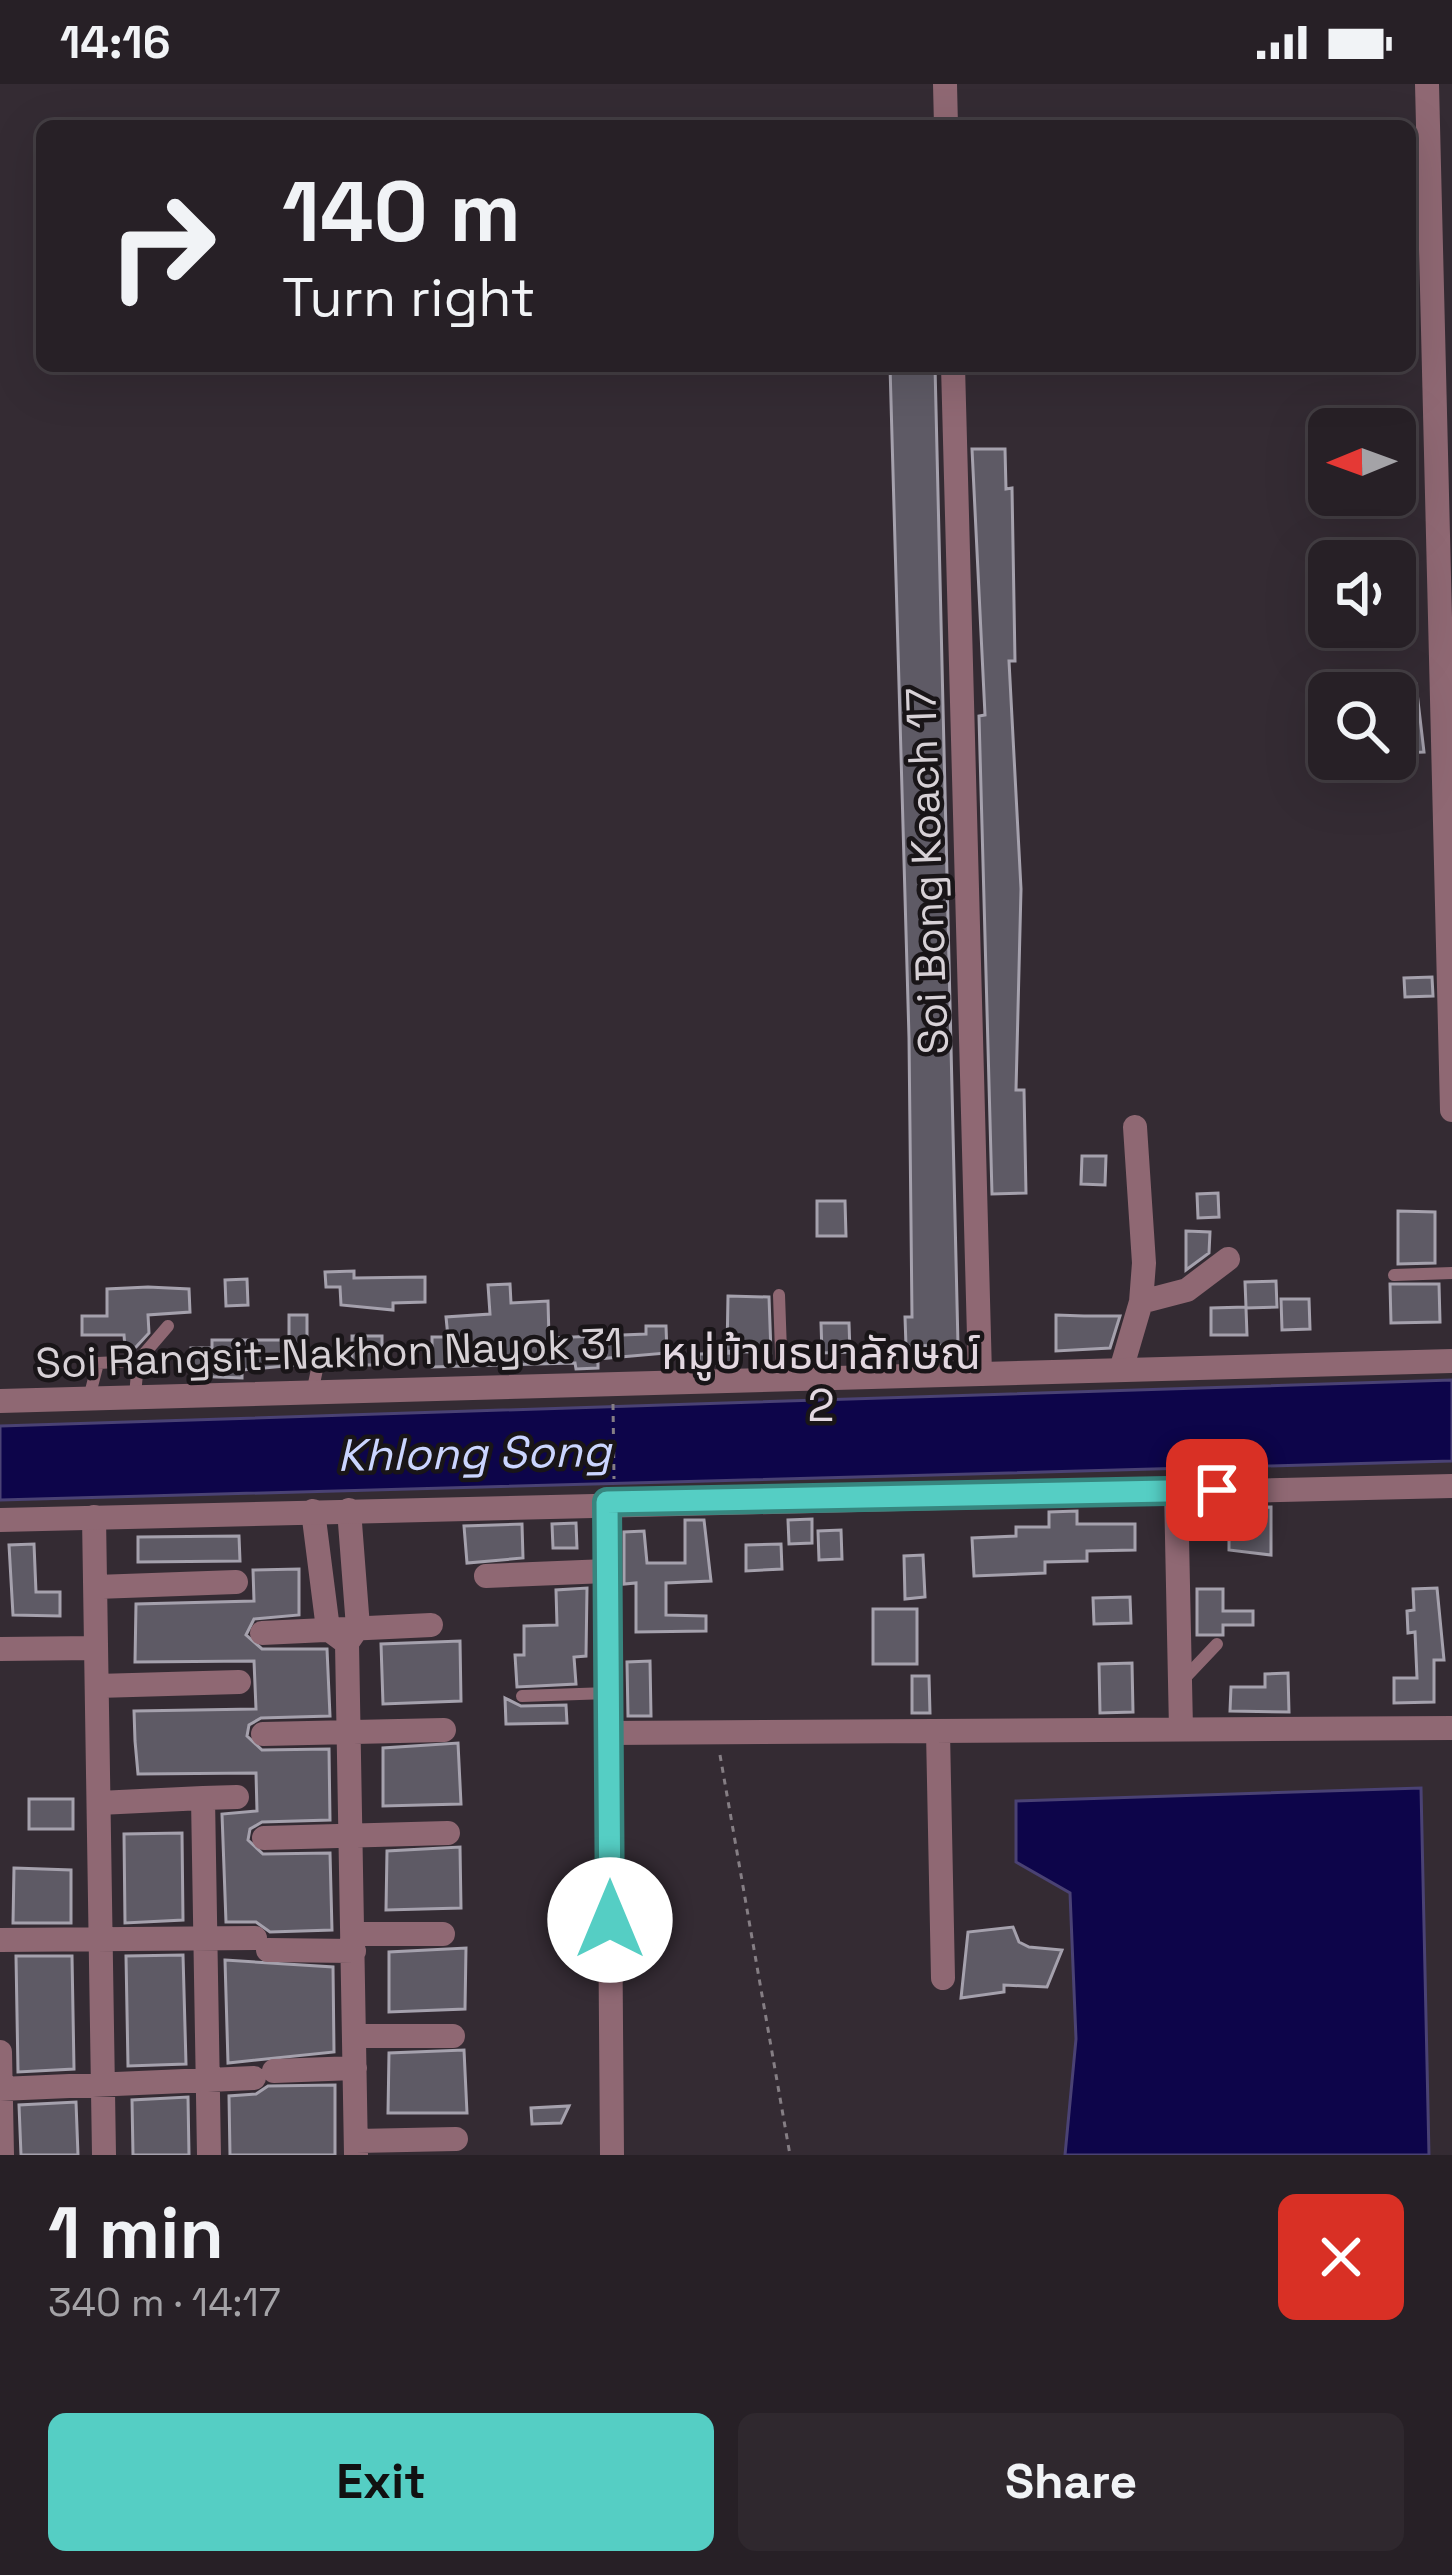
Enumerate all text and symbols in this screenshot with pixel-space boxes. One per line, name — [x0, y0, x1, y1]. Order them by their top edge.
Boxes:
text: 14:16 — [60, 14, 171, 71]
text: 140 m — [282, 158, 521, 266]
icon: right — [84, 168, 240, 324]
text: Turn right — [282, 263, 535, 332]
north arrow — [1308, 408, 1416, 516]
map controls — [1308, 408, 1416, 780]
button: sound — [1308, 540, 1416, 648]
button: search — [1308, 672, 1416, 780]
street label: Soi Bong Koach 17 — [894, 687, 960, 1055]
street label: Soi Rangsit-Nakhon Nayok 31 — [34, 1316, 624, 1390]
district label: หมู่บ้านธนาลักษณ์ 2 — [661, 1325, 981, 1434]
water label: Khlong Song — [337, 1422, 613, 1484]
pin — [1166, 1439, 1268, 1541]
icon: arrive — [1184, 1457, 1250, 1523]
position arrow — [547, 1857, 673, 1983]
text: 1 min — [48, 2187, 224, 2279]
button: close — [1278, 2194, 1404, 2320]
text: 340 m · 14:17 — [48, 2278, 281, 2327]
button: Exit — [48, 2413, 714, 2551]
button: Share — [738, 2413, 1404, 2551]

